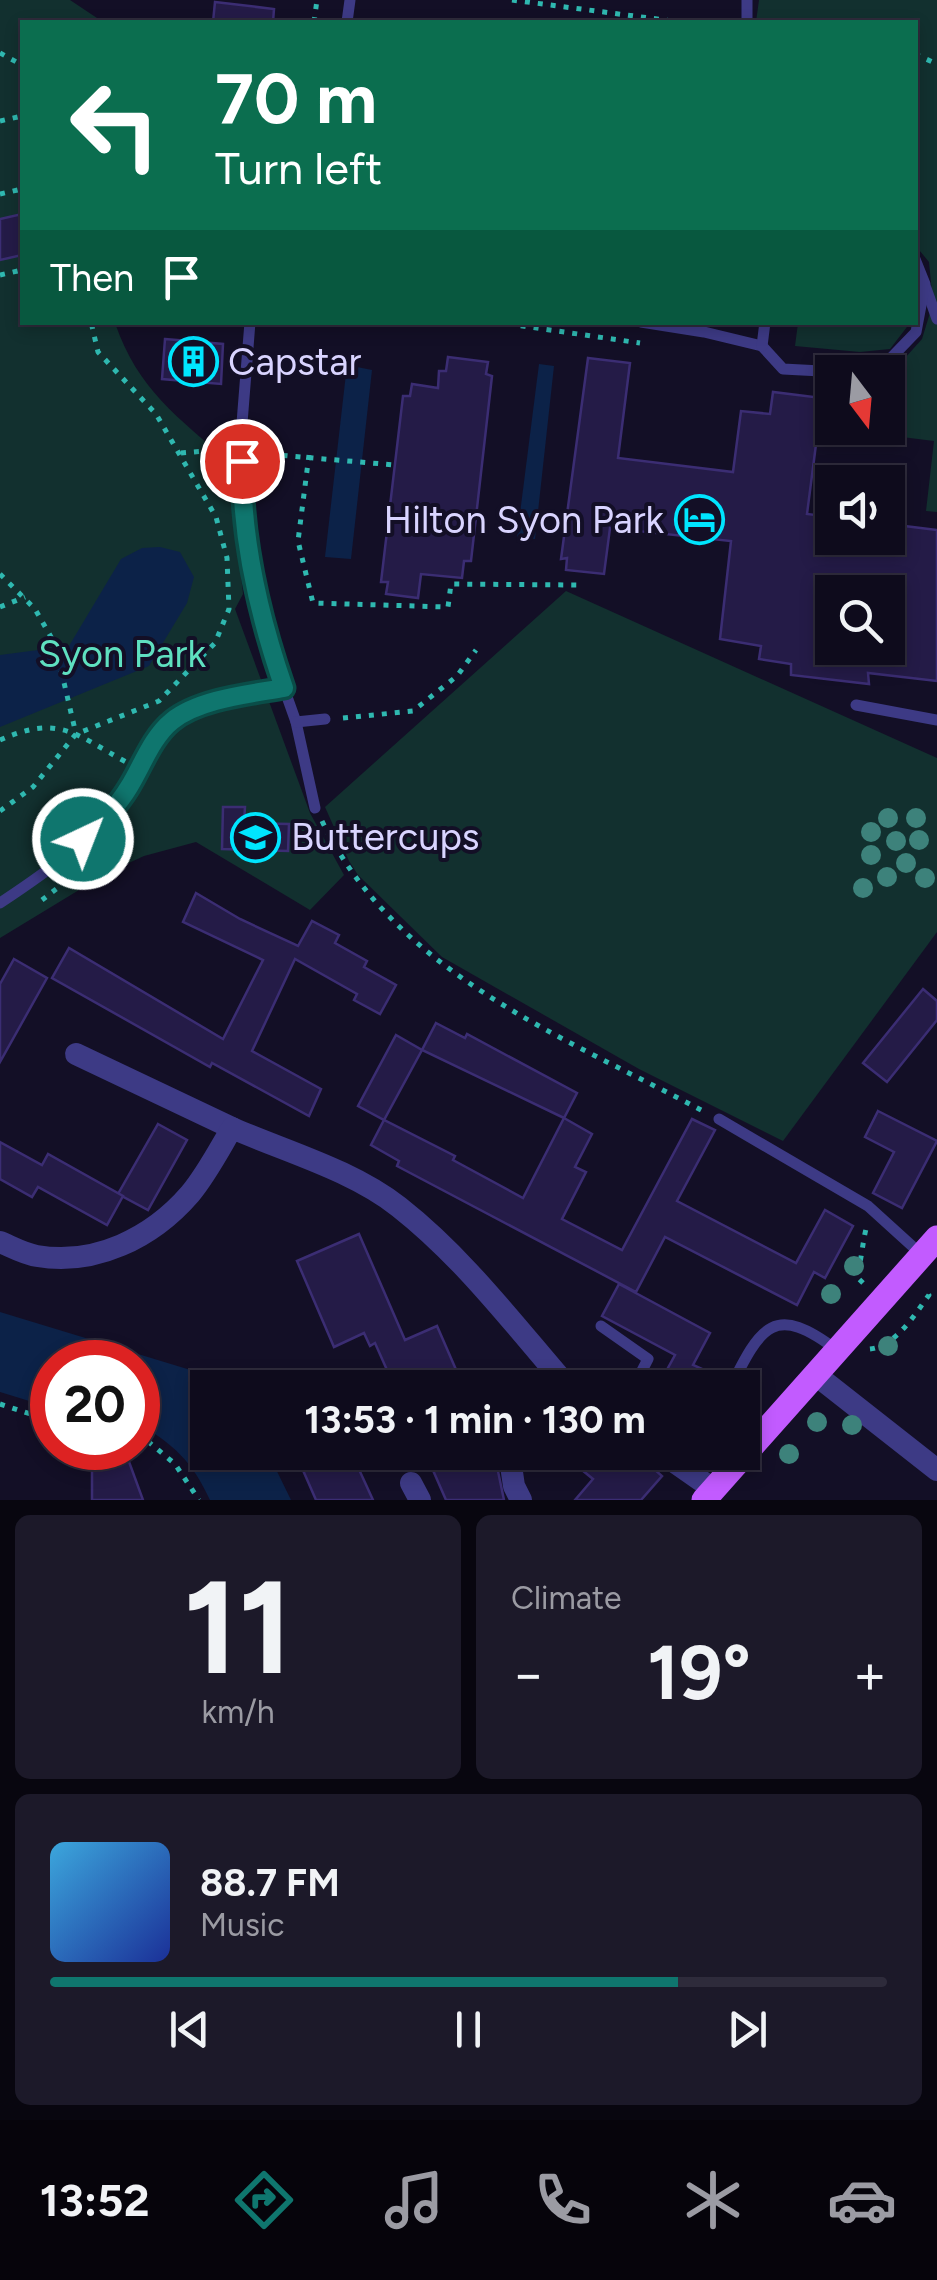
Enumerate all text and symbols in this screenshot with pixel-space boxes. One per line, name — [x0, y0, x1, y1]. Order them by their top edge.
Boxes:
text: 70 m — [215, 56, 377, 141]
icon: left — [50, 60, 180, 190]
text: Turn left — [215, 141, 382, 195]
icon: arrive — [154, 250, 209, 305]
text: Then — [50, 255, 134, 301]
building icon: Capstar — [167, 336, 219, 388]
place label: Capstar — [228, 339, 362, 385]
north arrow — [815, 355, 905, 445]
map controls — [815, 355, 905, 665]
pin — [200, 419, 285, 504]
icon: arrive — [215, 434, 270, 489]
button: sound — [815, 465, 905, 555]
hotel icon: Hilton Syon Park — [673, 494, 725, 546]
place label: Hilton Syon Park — [384, 497, 665, 543]
button: search — [815, 575, 905, 665]
park label: Syon Park — [38, 631, 206, 677]
position arrow — [31, 787, 135, 891]
school or university icon: Buttercups — [230, 811, 282, 863]
place label: Buttercups — [291, 814, 480, 860]
speed limit sign: 20 — [30, 1340, 160, 1470]
text: 13:53 · 1 min · 130 m — [304, 1397, 646, 1443]
text: 11 — [183, 1550, 293, 1706]
text: Climate — [511, 1579, 622, 1617]
text: 19° — [647, 1628, 751, 1718]
text: − — [511, 1641, 545, 1707]
text: + — [853, 1641, 887, 1707]
text: km/h — [201, 1693, 275, 1731]
text: 88.7 FM — [200, 1860, 340, 1906]
text: Music — [200, 1906, 285, 1944]
icon: previous — [162, 2002, 217, 2057]
icon: pause — [441, 2002, 496, 2057]
icon: next — [720, 2002, 775, 2057]
icon: directions — [229, 2165, 299, 2235]
icon: music — [379, 2165, 449, 2235]
icon: phone — [528, 2165, 598, 2235]
icon: climate — [678, 2165, 748, 2235]
icon: car — [827, 2165, 897, 2235]
text: 13:52 — [40, 2173, 150, 2227]

